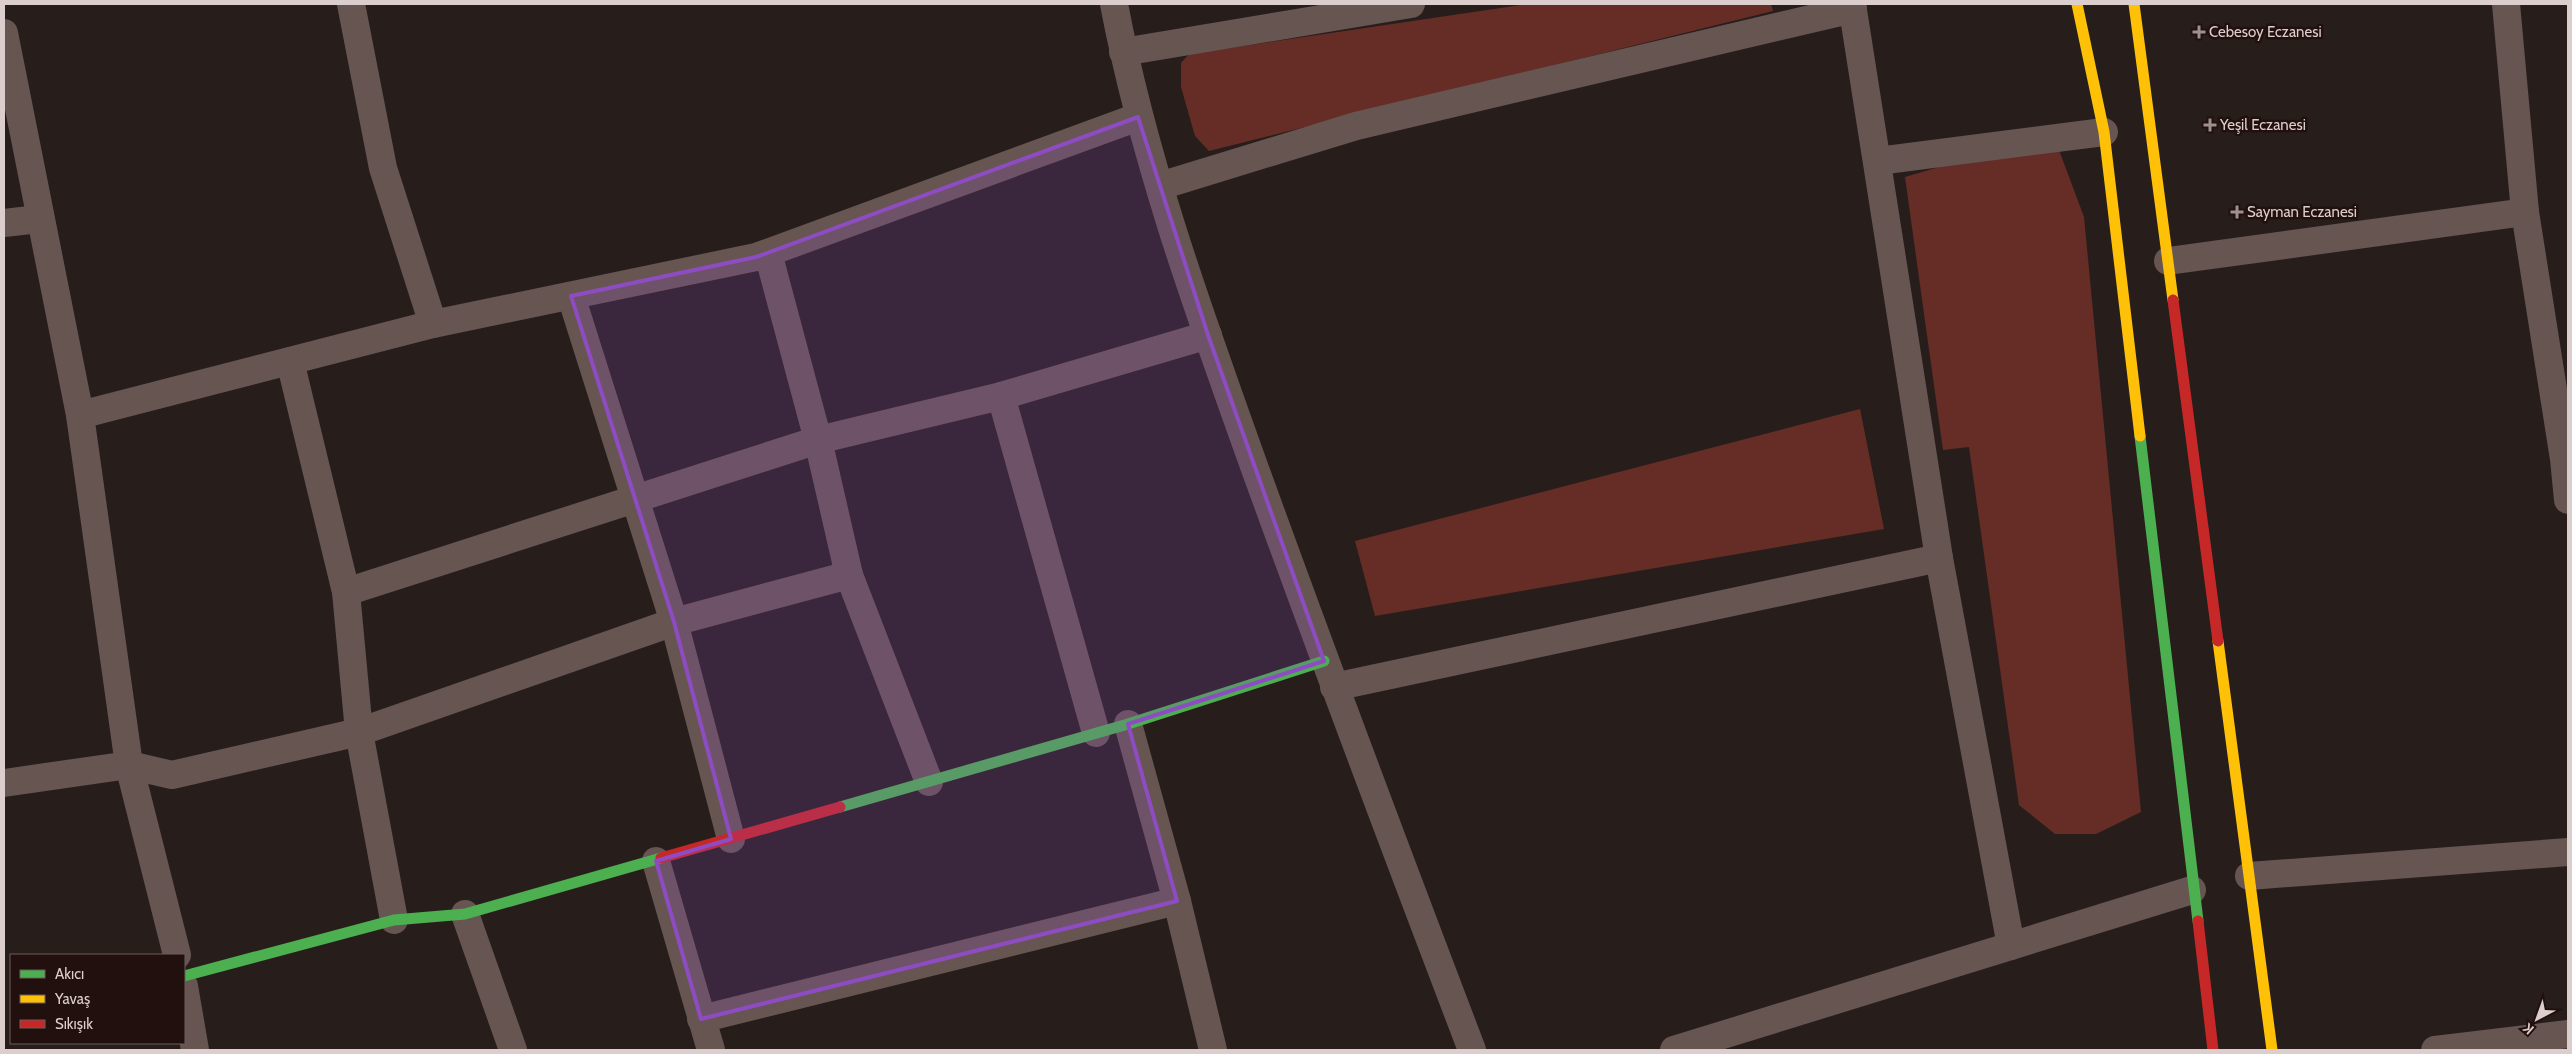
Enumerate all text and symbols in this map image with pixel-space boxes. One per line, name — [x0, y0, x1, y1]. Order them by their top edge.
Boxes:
place label: Cebesoy Eczanesi — [2209, 23, 2322, 41]
marker: Cebesoy Eczanesi — [2193, 26, 2205, 38]
place label: Yeşil Eczanesi — [2219, 116, 2306, 134]
marker: Yeşil Eczanesi — [2204, 119, 2216, 131]
place label: Sayman Eczanesi — [2247, 203, 2357, 221]
marker: Sayman Eczanesi — [2231, 206, 2243, 218]
legend — [10, 954, 185, 1044]
text: Akıcı — [55, 965, 84, 983]
text: Yavaş — [54, 990, 90, 1008]
north arrow — [2512, 994, 2562, 1044]
text: Sıkışık — [55, 1015, 93, 1033]
text: K — [2519, 1019, 2538, 1038]

